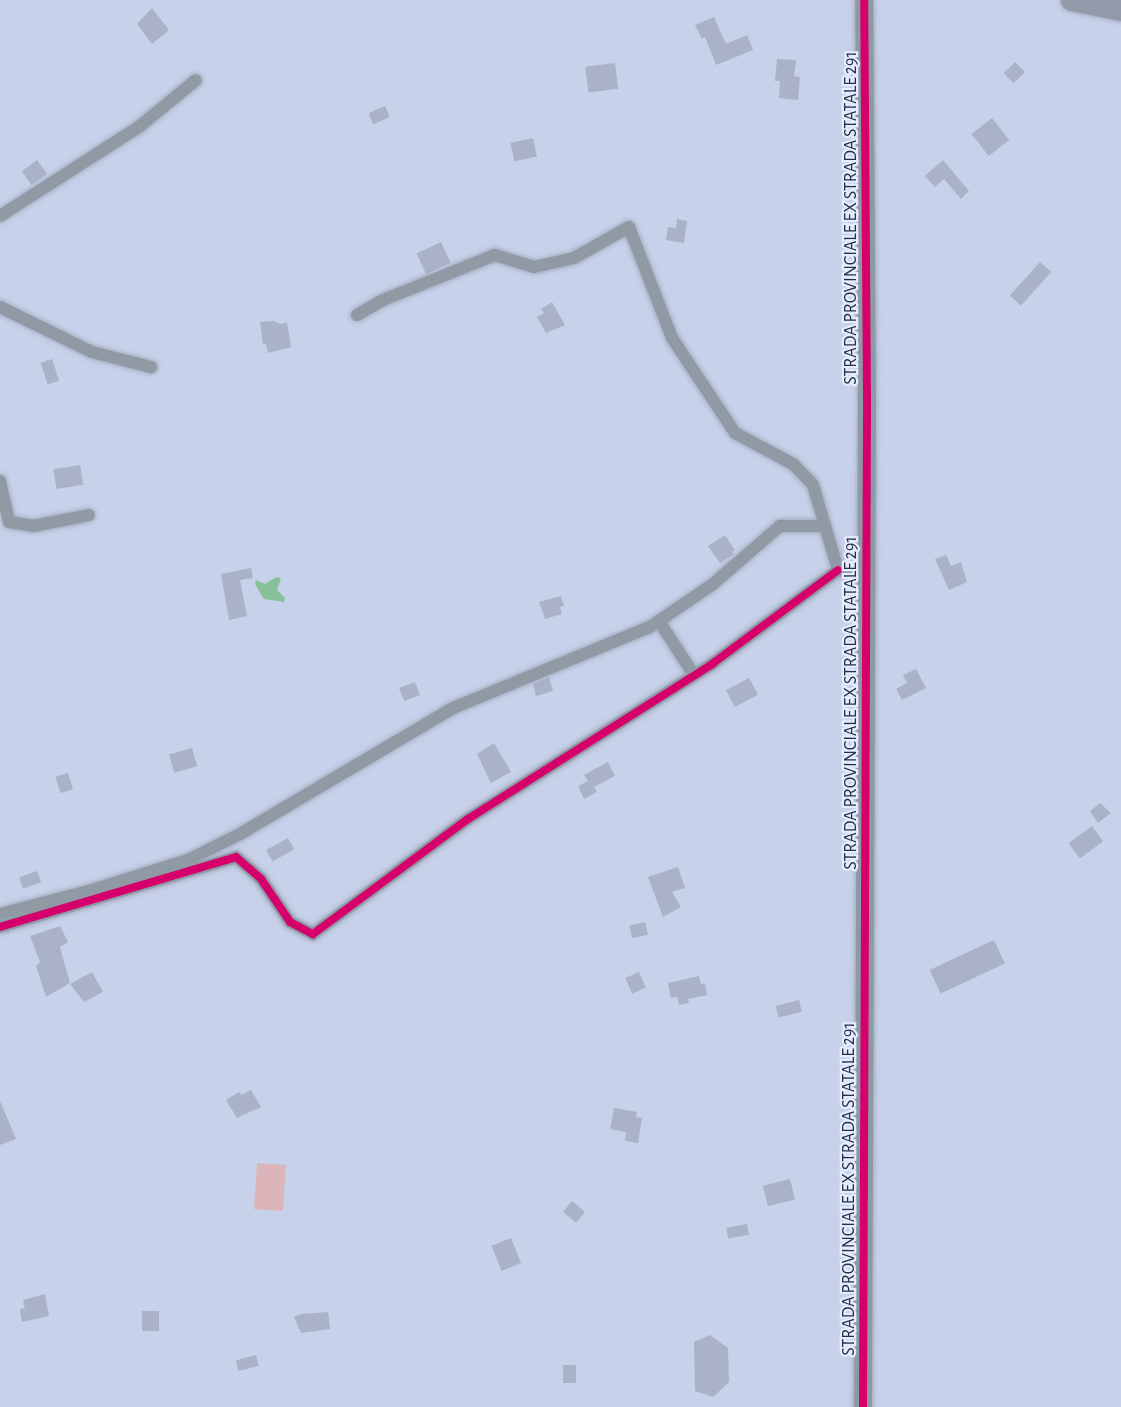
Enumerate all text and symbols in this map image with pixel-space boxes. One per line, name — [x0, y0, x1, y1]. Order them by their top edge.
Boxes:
street label: STRADA PROVINCIALE EX STRADA STATALE 291 — [840, 51, 862, 385]
street label: STRADA PROVINCIALE EX STRADA STATALE 291 — [840, 536, 862, 870]
street label: STRADA PROVINCIALE EX STRADA STATALE 291 — [838, 1022, 860, 1356]

